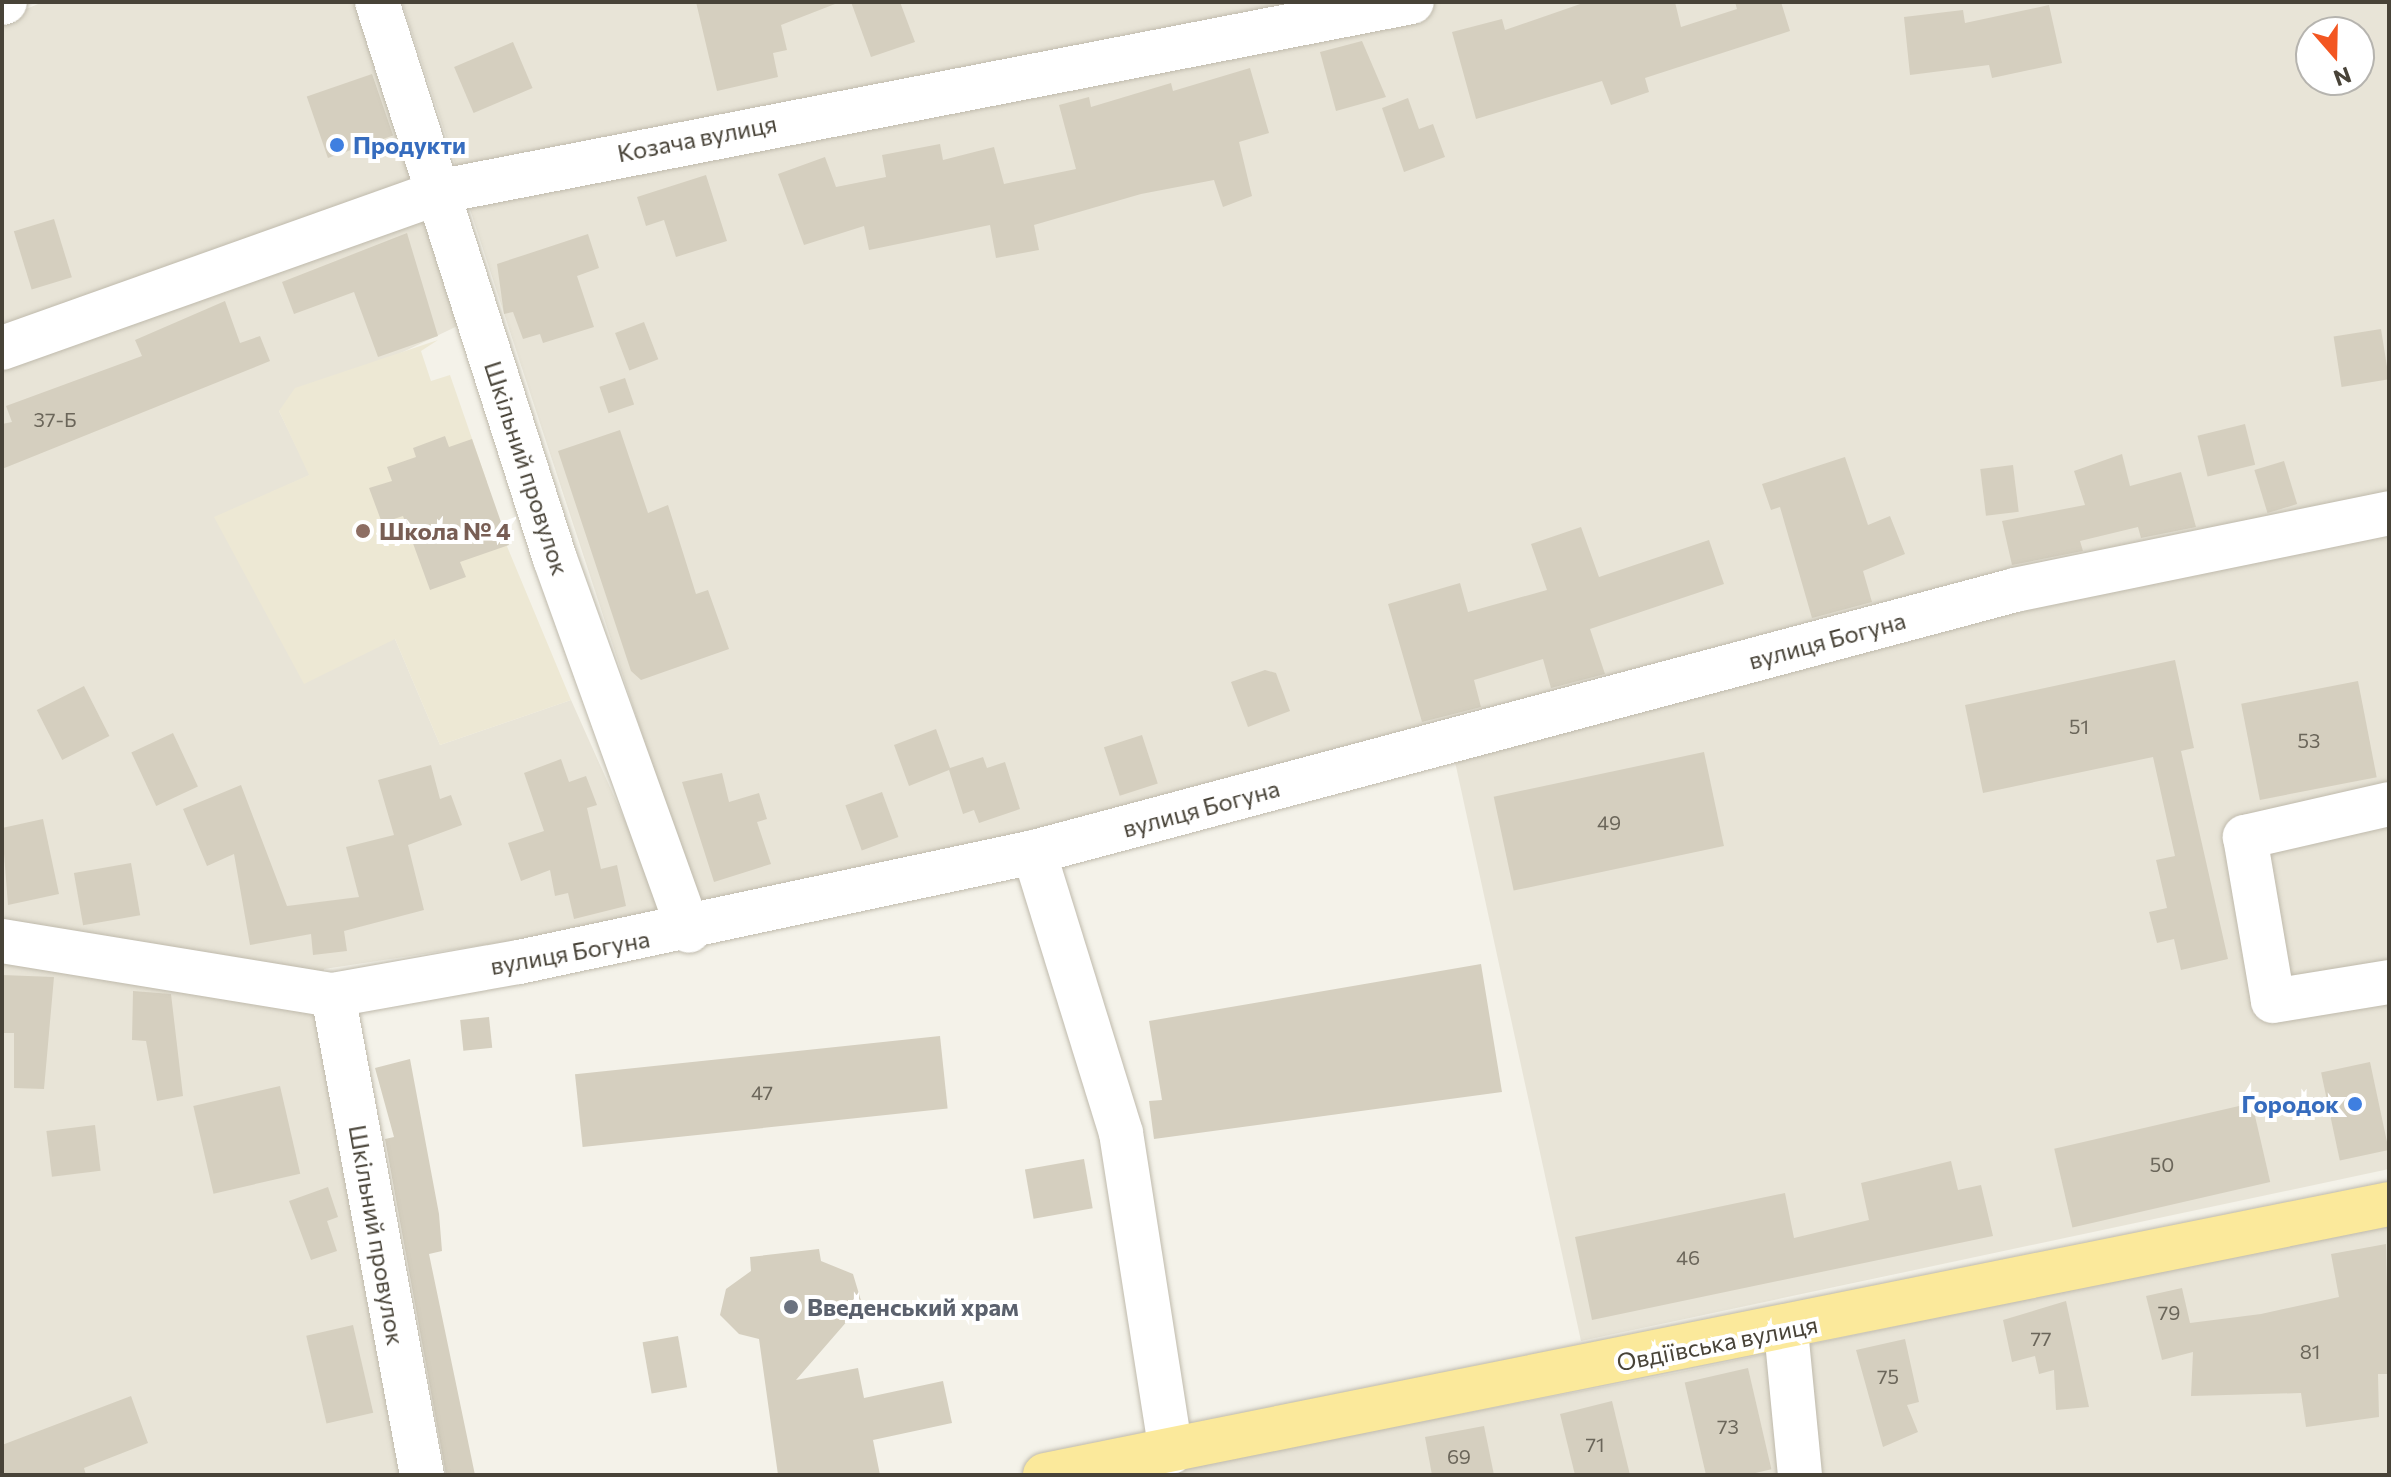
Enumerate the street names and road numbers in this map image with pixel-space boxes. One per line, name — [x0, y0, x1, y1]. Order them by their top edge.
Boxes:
street label: Козача вулиця — [615, 108, 779, 168]
street label: Шкільний провулок — [479, 357, 575, 579]
street label: вулиця Богуна — [1745, 605, 1909, 675]
street label: вулиця Богуна — [1119, 773, 1283, 843]
street label: вулиця Богуна — [488, 924, 652, 980]
street label: Шкільний провулок — [343, 1122, 411, 1348]
street label: Овдіївська вулиця — [1614, 1309, 1820, 1377]

